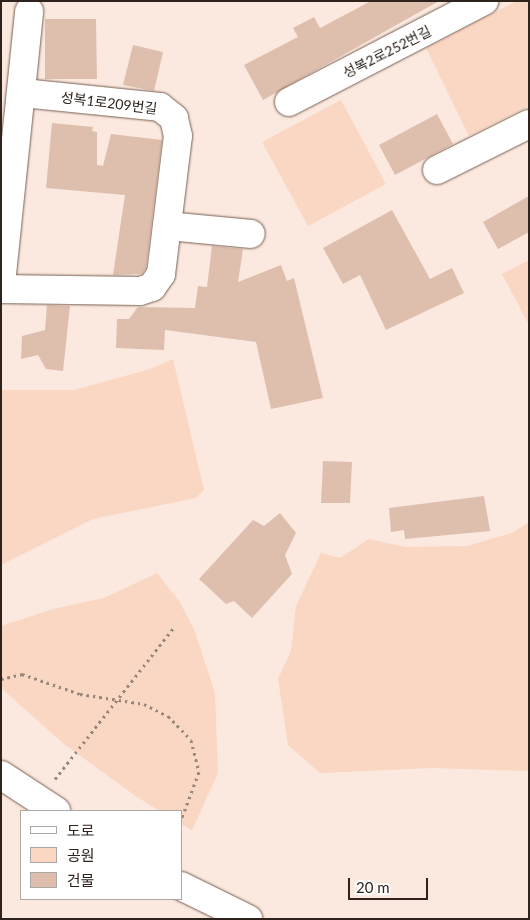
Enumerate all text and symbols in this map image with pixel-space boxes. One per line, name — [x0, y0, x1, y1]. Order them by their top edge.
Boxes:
street label: 성복2로252번길 — [340, 23, 434, 81]
street label: 성복1로209번길 — [60, 89, 158, 117]
legend — [20, 810, 182, 900]
text: 도로 — [67, 821, 95, 839]
text: 공원 — [67, 846, 95, 864]
scale bar — [350, 868, 430, 900]
text: 건물 — [67, 871, 95, 889]
text: 20 m — [356, 878, 390, 896]

